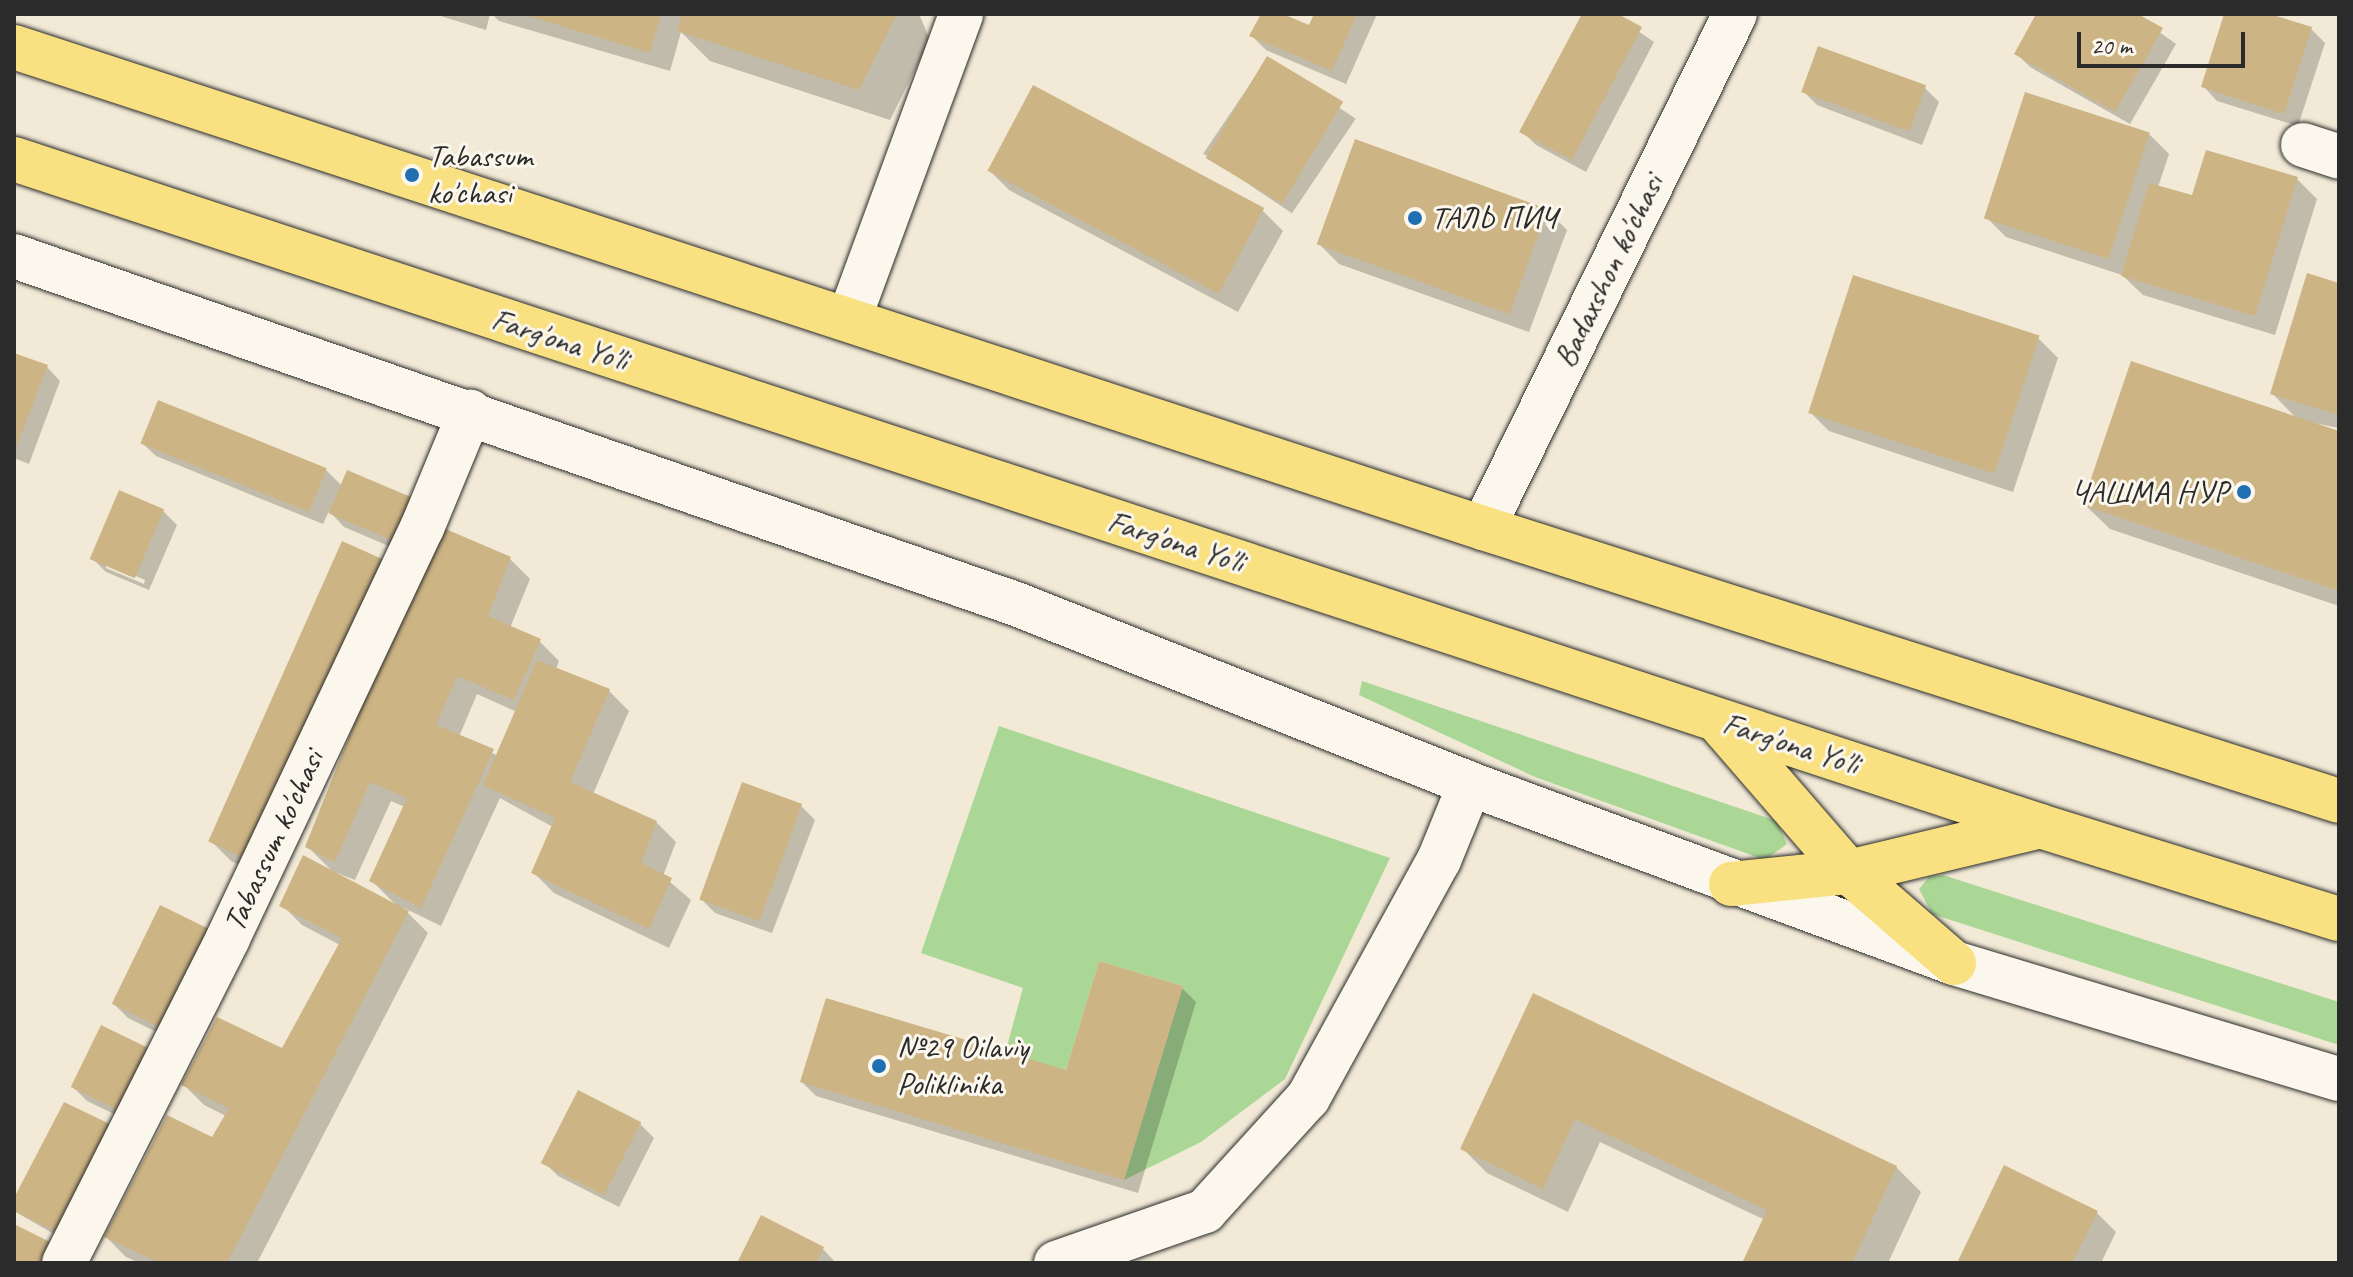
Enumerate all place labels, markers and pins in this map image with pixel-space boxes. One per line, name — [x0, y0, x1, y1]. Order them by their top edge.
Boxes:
place label: Tabassum ko'chasi — [428, 138, 532, 213]
marker: Tabassum ko'chasi — [403, 166, 421, 184]
place label: ТАЛЬ ПИЧ — [1431, 199, 1558, 237]
marker: ТАЛЬ ПИЧ — [1406, 209, 1424, 227]
place label: ЧАШМА НУР — [2072, 473, 2228, 511]
marker: ЧАШМА НУР — [2235, 483, 2253, 501]
place label: №29 Oilaviy Poliklinika — [897, 1029, 1028, 1104]
marker: №29 Oilaviy Poliklinika — [868, 1055, 890, 1077]

